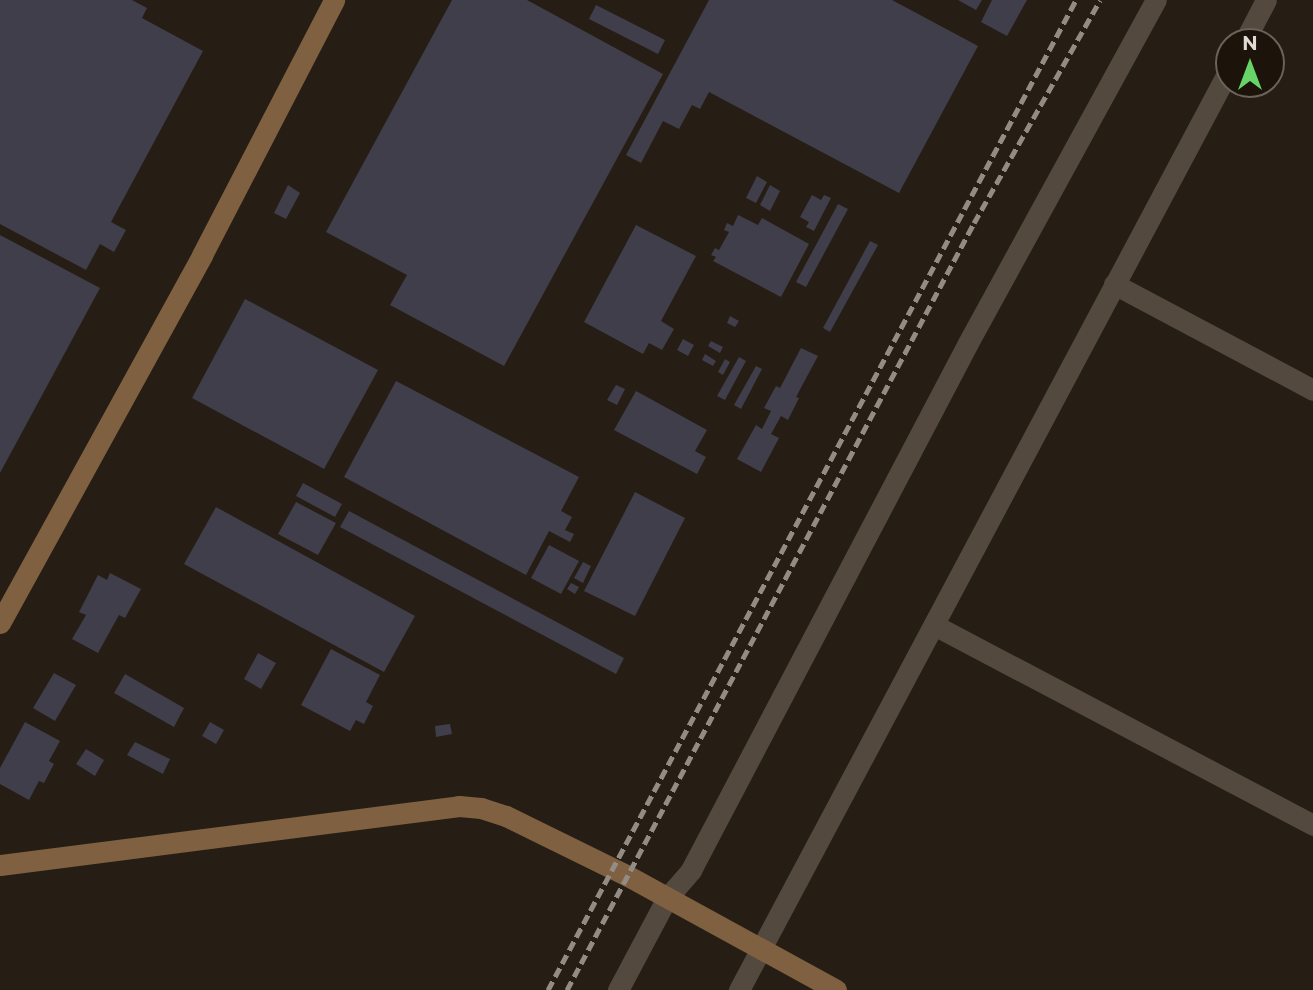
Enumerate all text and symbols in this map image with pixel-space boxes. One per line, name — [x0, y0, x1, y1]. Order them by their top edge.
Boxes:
north arrow — [1215, 28, 1285, 98]
text: N — [1242, 32, 1258, 55]

